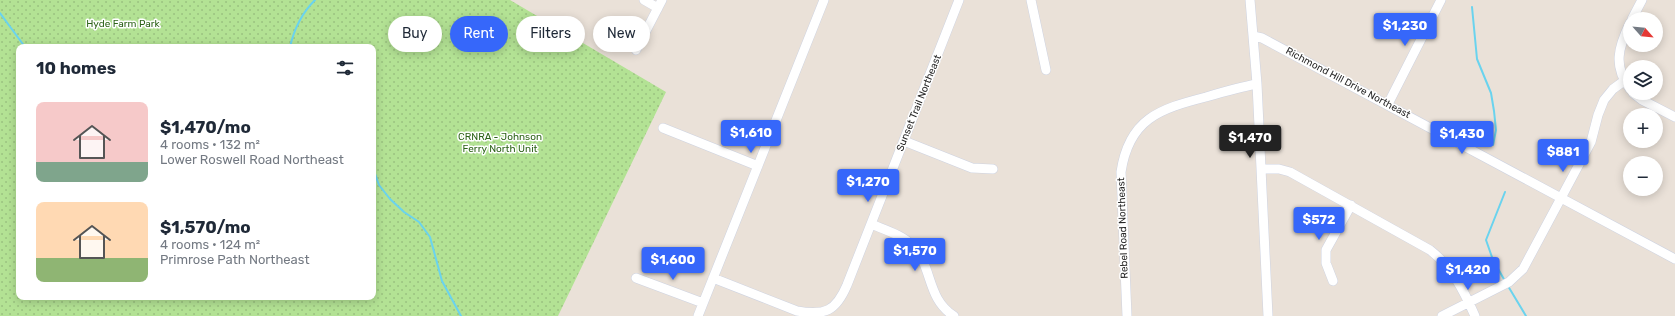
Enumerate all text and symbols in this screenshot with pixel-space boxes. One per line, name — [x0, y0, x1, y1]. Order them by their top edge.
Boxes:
north arrow — [1623, 12, 1663, 52]
map controls — [1623, 12, 1663, 196]
pin: $1,230 — [1372, 13, 1438, 47]
chip: Buy — [388, 16, 442, 52]
chip: Rent — [450, 16, 508, 52]
chip: Filters — [516, 16, 585, 52]
chip: New — [593, 16, 650, 52]
park label: Hyde Farm Park — [86, 18, 161, 30]
text: $1,230 — [1383, 18, 1427, 33]
street label: Richmond Hill Drive Northeast — [1284, 45, 1413, 121]
street label: Sunset Trail Northeast — [894, 53, 944, 153]
icon: filters — [334, 57, 356, 79]
text: 10 homes — [36, 58, 116, 78]
button: layers — [1623, 60, 1663, 100]
button: + — [1623, 108, 1663, 148]
text: $1,470/mo — [160, 117, 251, 137]
icon: home — [68, 118, 116, 166]
pin: $1,610 — [718, 120, 784, 154]
pin: $1,430 — [1429, 121, 1495, 155]
text: $1,610 — [730, 125, 772, 140]
pin: $1,470 — [1217, 125, 1283, 159]
text: $1,430 — [1440, 126, 1484, 141]
text: $1,470 — [1228, 130, 1272, 145]
park label: CRNRA - Johnson Ferry North Unit — [458, 131, 542, 155]
text: 4 rooms · 132 m² — [160, 137, 260, 152]
pin: $881 — [1539, 139, 1587, 173]
text: $881 — [1547, 144, 1579, 159]
text: Lower Roswell Road Northeast — [160, 152, 344, 167]
button: − — [1623, 156, 1663, 196]
pin: $1,270 — [835, 169, 901, 203]
text: $1,270 — [846, 174, 890, 189]
street label: Rebel Road Northeast — [1115, 177, 1131, 279]
pin: $572 — [1295, 207, 1343, 241]
text: $572 — [1303, 212, 1335, 227]
text: $1,570/mo — [160, 217, 251, 237]
icon: home — [68, 218, 116, 266]
text: 4 rooms · 124 m² — [160, 237, 260, 252]
pin: $1,570 — [882, 238, 948, 272]
text: $1,570 — [893, 243, 937, 258]
pin: $1,600 — [640, 247, 706, 281]
text: Primrose Path Northeast — [160, 252, 309, 267]
text: $1,600 — [651, 252, 695, 267]
pin: $1,420 — [1435, 257, 1501, 291]
text: $1,420 — [1446, 262, 1490, 277]

